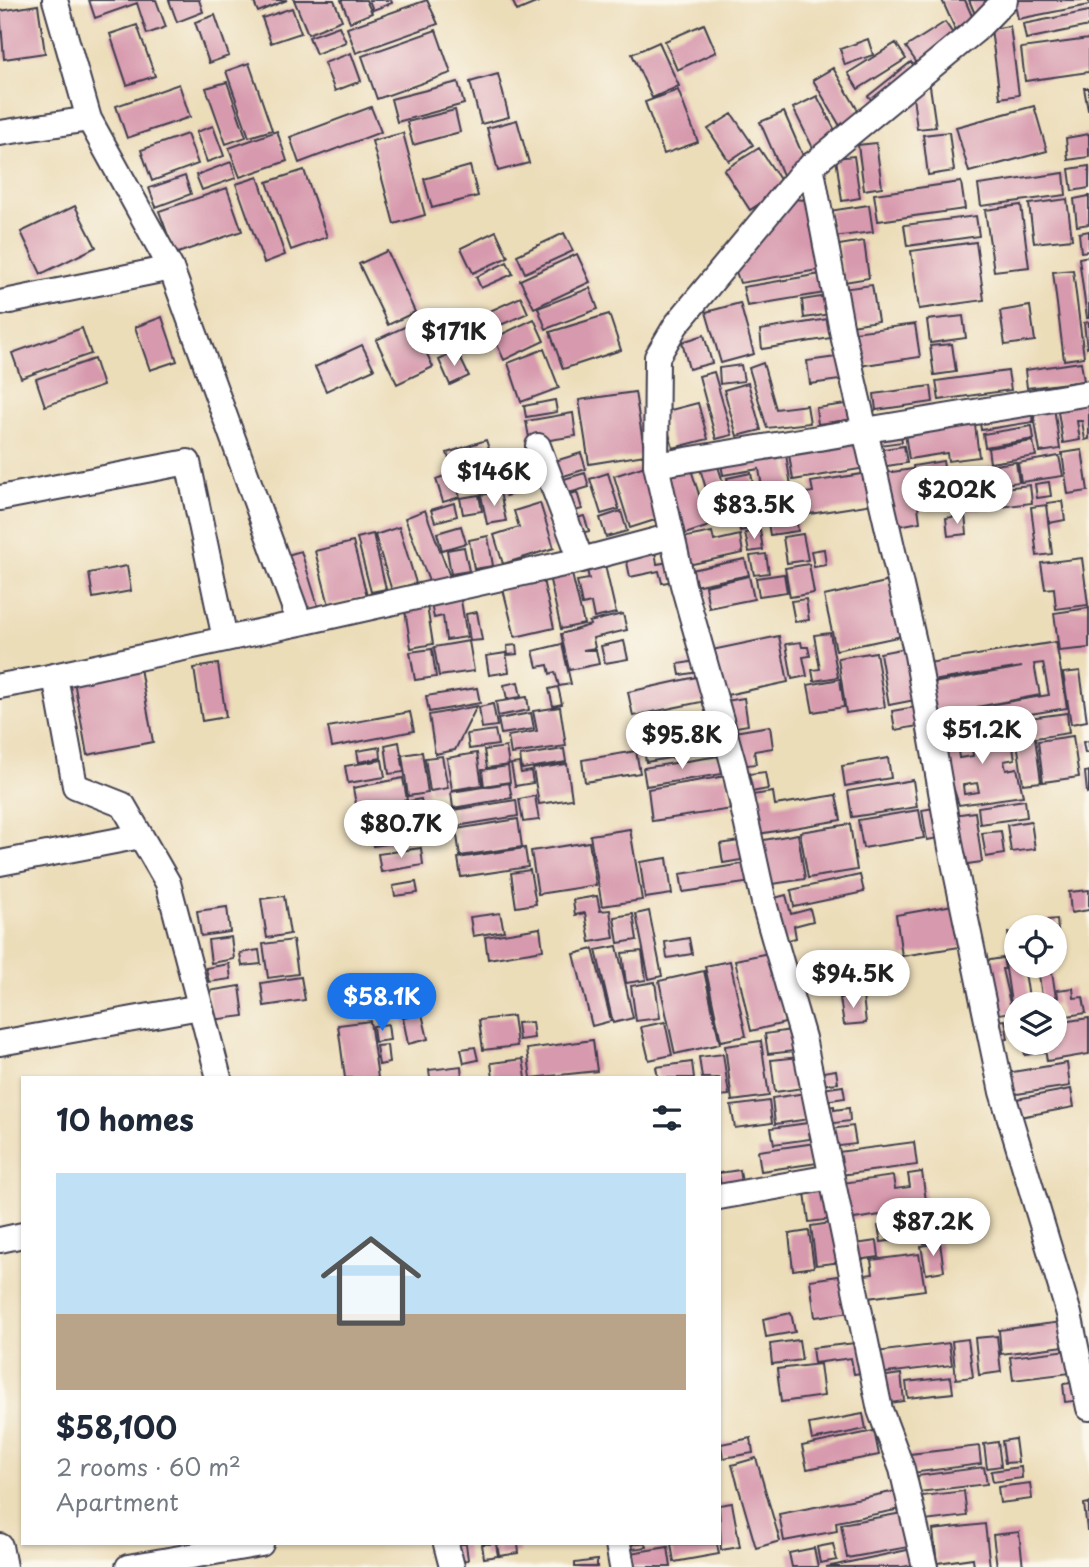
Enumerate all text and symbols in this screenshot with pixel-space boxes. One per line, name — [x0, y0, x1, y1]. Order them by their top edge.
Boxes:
pin: $171K — [405, 308, 503, 368]
text: $171K — [421, 313, 487, 348]
pin: $146K — [445, 448, 543, 508]
text: $146K — [457, 453, 531, 488]
pin: $202K — [908, 466, 1006, 526]
text: $202K — [918, 471, 996, 506]
pin: $83.5K — [697, 482, 811, 541]
text: $83.5K — [713, 486, 795, 521]
pin: $51.2K — [925, 706, 1039, 766]
text: $51.2K — [942, 711, 1022, 746]
pin: $95.8K — [625, 712, 739, 771]
text: $95.8K — [642, 716, 722, 751]
pin: $80.7K — [344, 800, 458, 860]
text: $80.7K — [360, 805, 442, 840]
map controls — [1004, 915, 1067, 1055]
button: locate — [1004, 915, 1067, 978]
pin: $94.5K — [796, 950, 910, 1010]
text: $94.5K — [812, 955, 894, 990]
pin: $58.1K — [325, 974, 439, 1033]
text: $58.1K — [343, 978, 421, 1013]
button: layers — [1004, 992, 1067, 1055]
text: 10 homes — [56, 1096, 194, 1141]
icon: filters — [648, 1099, 686, 1137]
pin: $87.2K — [876, 1198, 990, 1258]
text: $87.2K — [892, 1203, 974, 1238]
icon: home — [308, 1218, 434, 1344]
text: $58,100 — [56, 1404, 177, 1449]
text: 2 rooms · 60 m² — [56, 1449, 241, 1484]
text: Apartment — [56, 1484, 179, 1519]

